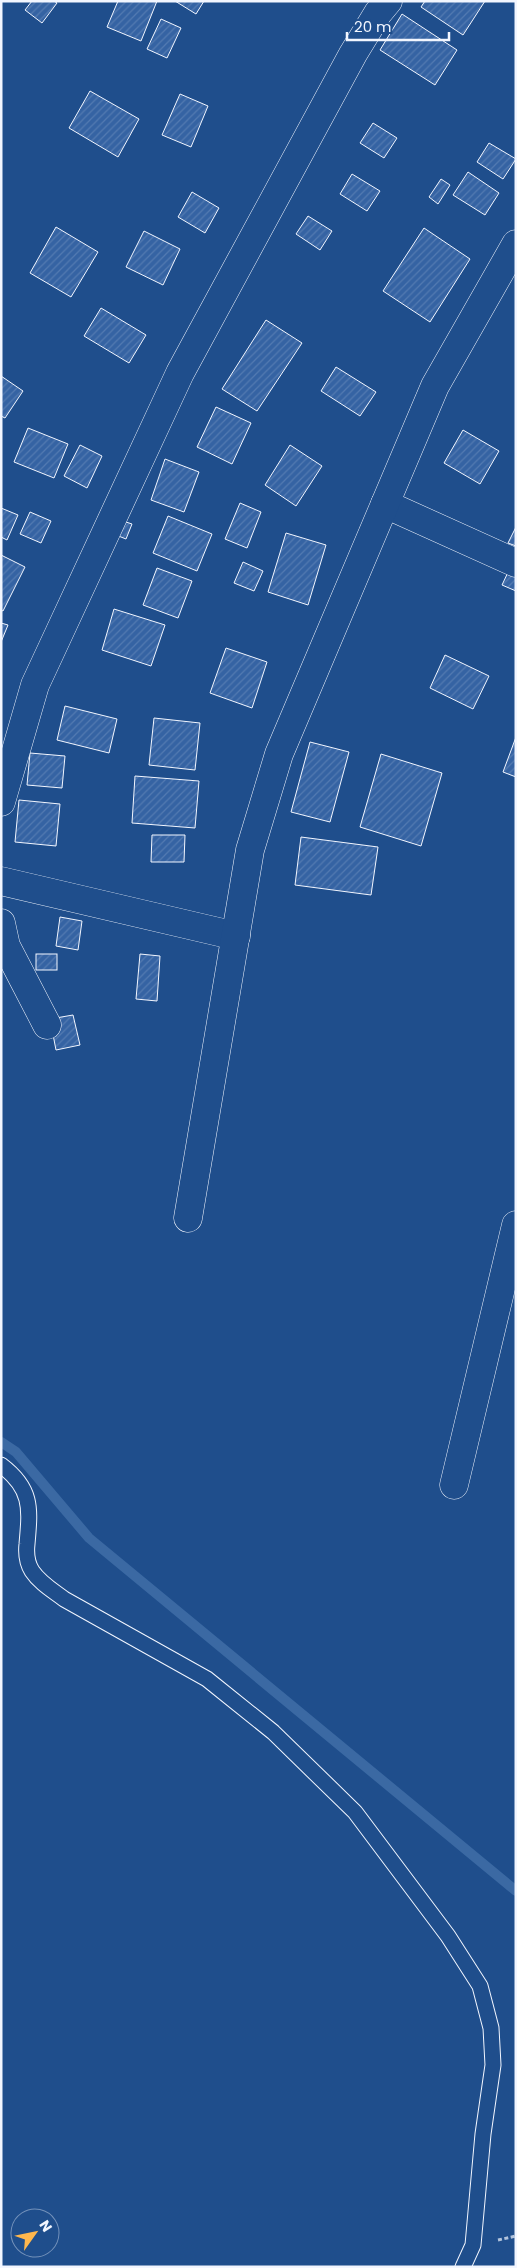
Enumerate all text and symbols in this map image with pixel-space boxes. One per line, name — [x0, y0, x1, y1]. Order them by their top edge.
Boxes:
scale bar — [347, 10, 450, 42]
text: 20 m — [354, 16, 392, 37]
north arrow — [10, 2208, 60, 2258]
text: N — [35, 2216, 57, 2236]

